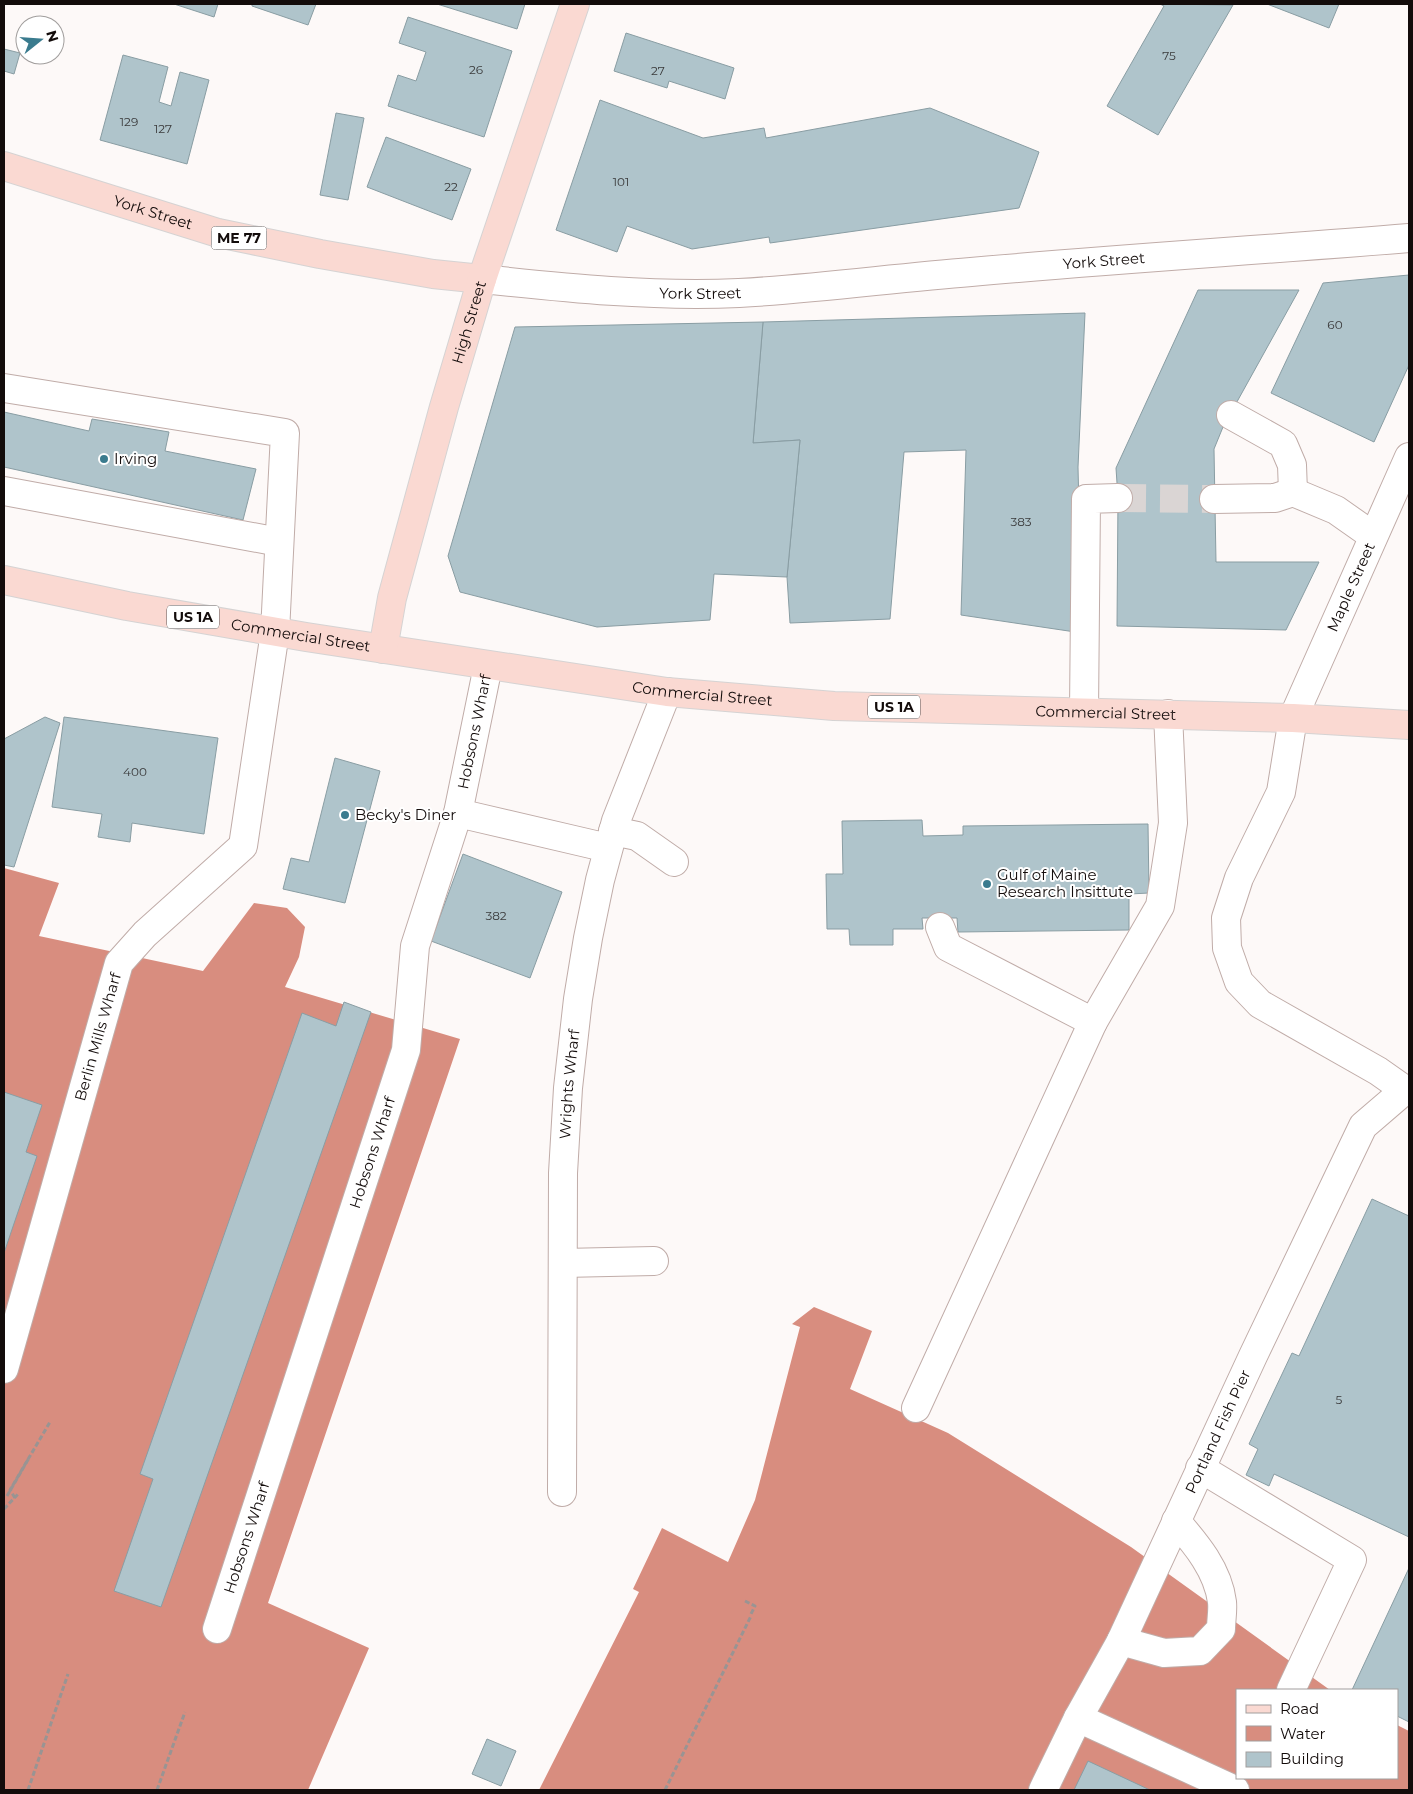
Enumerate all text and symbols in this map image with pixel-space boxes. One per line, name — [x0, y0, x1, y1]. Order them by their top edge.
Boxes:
north arrow — [15, 15, 65, 65]
text: N — [42, 28, 63, 44]
house number: 75 — [1162, 48, 1176, 63]
house number: 26 — [469, 62, 483, 77]
house number: 27 — [651, 63, 665, 78]
house number: 129 — [120, 114, 138, 129]
house number: 127 — [154, 121, 172, 136]
house number: 101 — [613, 174, 629, 189]
house number: 22 — [444, 179, 458, 194]
street label: York Street — [111, 191, 195, 233]
road number: ME 77 — [212, 227, 266, 250]
street label: York Street — [1062, 248, 1146, 273]
street label: High Street — [447, 278, 490, 366]
street label: York Street — [659, 283, 742, 303]
house number: 60 — [1327, 317, 1343, 332]
place label: Irving — [114, 449, 157, 468]
marker: Irving — [98, 453, 110, 465]
house number: 383 — [1010, 514, 1032, 529]
street label: Maple Street — [1323, 539, 1379, 635]
road number: US 1A — [167, 606, 219, 628]
street label: Commercial Street — [230, 614, 372, 656]
street label: Hobsons Wharf — [453, 672, 495, 791]
street label: Commercial Street — [631, 677, 773, 710]
road number: US 1A — [868, 696, 920, 719]
street label: Commercial Street — [1035, 701, 1177, 724]
house number: 400 — [123, 764, 147, 779]
place label: Becky's Diner — [355, 805, 456, 824]
marker: Becky's Diner — [339, 809, 351, 821]
place label: Gulf of Maine Research Insittute — [997, 865, 1133, 901]
marker: Gulf of Maine Research Insittute — [981, 878, 993, 890]
house number: 382 — [485, 908, 507, 923]
street label: Berlin Mills Wharf — [70, 970, 125, 1103]
street label: Wrights Wharf — [555, 1027, 584, 1140]
street label: Hobsons Wharf — [345, 1093, 399, 1211]
street label: Portland Fish Pier — [1181, 1366, 1254, 1496]
house number: 5 — [1336, 1392, 1343, 1407]
street label: Hobsons Wharf — [219, 1478, 274, 1596]
legend — [1236, 1689, 1398, 1779]
text: Road — [1280, 1699, 1319, 1718]
text: Water — [1280, 1724, 1326, 1743]
text: Building — [1280, 1749, 1344, 1768]

